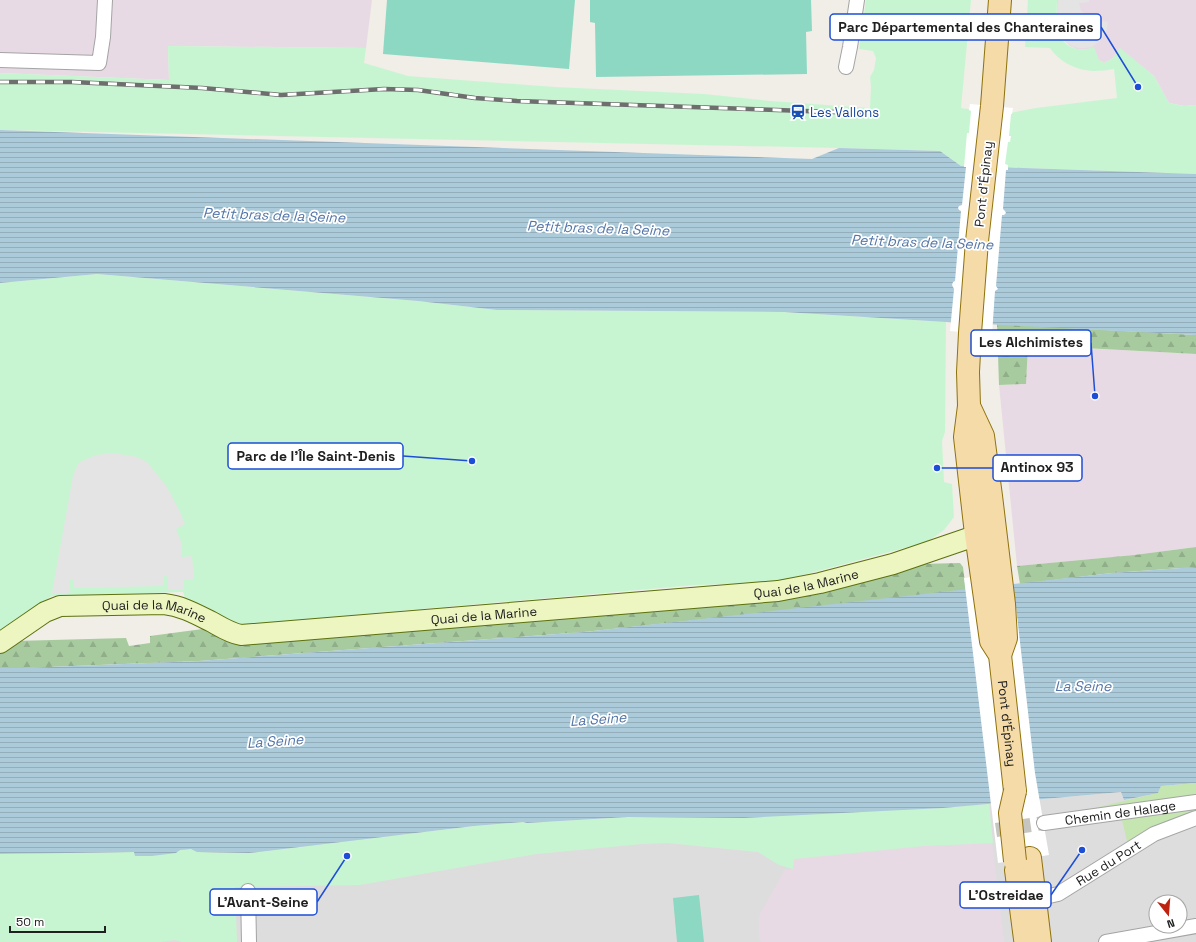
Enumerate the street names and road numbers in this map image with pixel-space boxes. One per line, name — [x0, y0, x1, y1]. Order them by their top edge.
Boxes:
street label: Pont d'Épinay — [971, 140, 996, 228]
street label: Quai de la Marine — [753, 565, 860, 602]
street label: Quai de la Marine — [102, 596, 209, 627]
street label: Quai de la Marine — [430, 603, 538, 628]
street label: Pont d'Épinay — [994, 680, 1020, 768]
street label: Chemin de Halage — [1064, 797, 1177, 829]
street label: Rue du Port — [1073, 836, 1144, 890]

